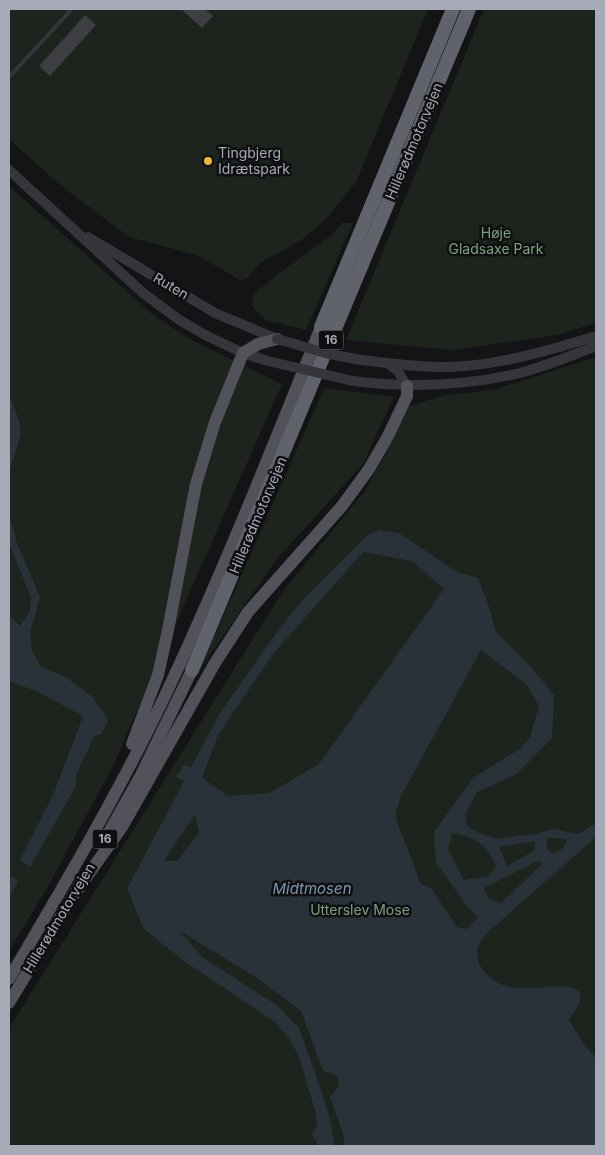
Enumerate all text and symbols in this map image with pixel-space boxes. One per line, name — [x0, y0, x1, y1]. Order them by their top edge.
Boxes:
street label: Hillerødmotorvejen — [381, 80, 446, 202]
place label: Tingbjerg Idrætspark — [218, 144, 290, 177]
marker: Tingbjerg Idrætspark — [202, 155, 214, 167]
park label: Høje Gladsaxe Park — [449, 224, 544, 257]
street label: Ruten — [151, 268, 192, 303]
road number: 16 — [318, 330, 344, 350]
street label: Hillerødmotorvejen — [225, 454, 290, 576]
road number: 16 — [92, 830, 118, 849]
street label: Hillerødmotorvejen — [19, 860, 98, 976]
water label: Midtmosen — [272, 879, 352, 898]
park label: Utterslev Mose — [310, 901, 410, 918]

